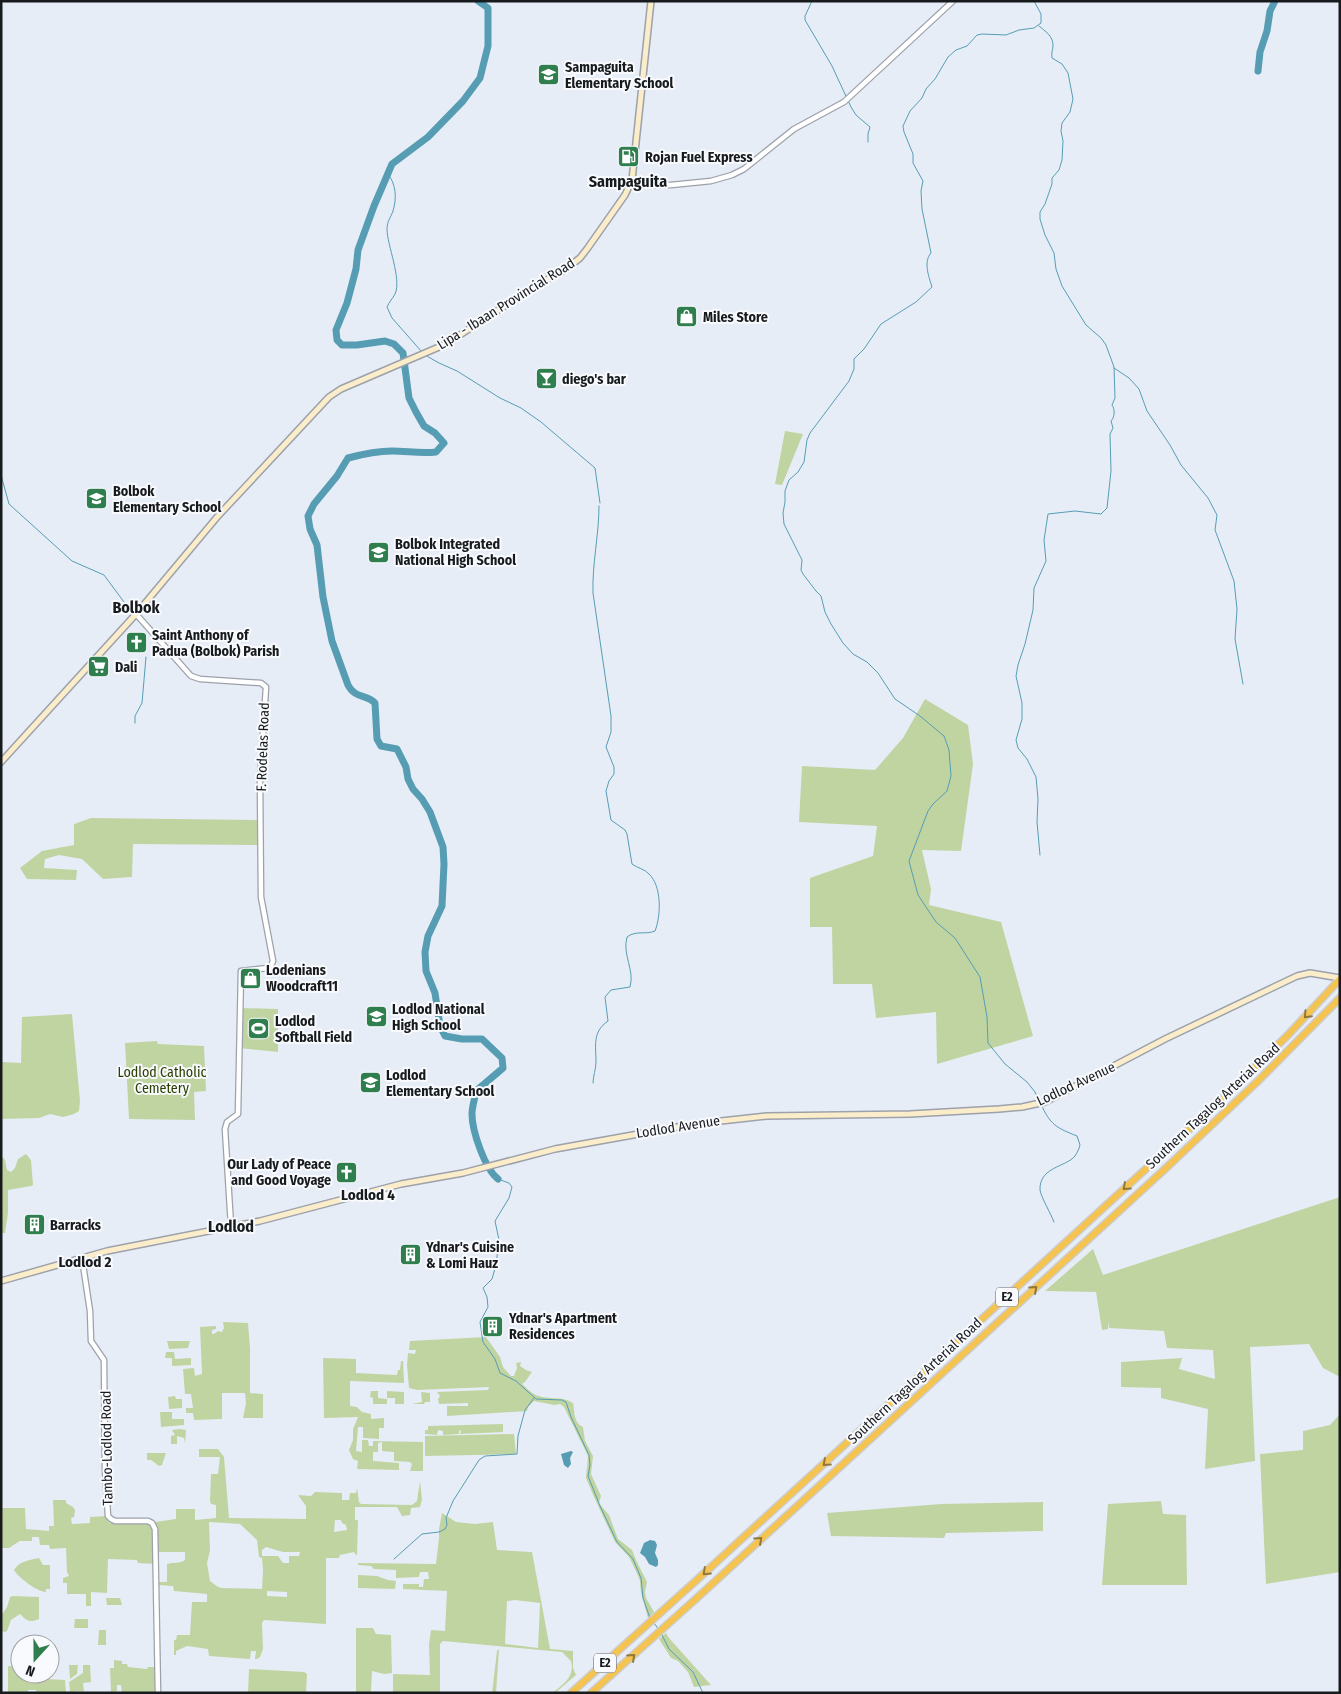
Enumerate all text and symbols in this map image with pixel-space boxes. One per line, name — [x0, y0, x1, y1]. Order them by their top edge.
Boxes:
place label: Sampaguita Elementary School — [565, 59, 674, 92]
school or university icon: Sampaguita Elementary School — [537, 63, 561, 87]
fuel station icon: Rojan Fuel Express — [617, 145, 641, 169]
place label: Rojan Fuel Express — [645, 149, 753, 166]
district label: Sampaguita — [589, 172, 667, 191]
street label: Lipa - Ibaan Provincial Road — [434, 255, 578, 353]
shop icon: Miles Store — [675, 305, 699, 329]
place label: Miles Store — [703, 309, 768, 326]
bar icon: diego's bar — [534, 367, 558, 391]
place label: diego's bar — [562, 371, 627, 388]
place label: Bolbok Elementary School — [113, 483, 222, 516]
school or university icon: Bolbok Elementary School — [85, 487, 109, 511]
place label: Bolbok Integrated National High School — [395, 536, 516, 569]
school or university icon: Bolbok Integrated National High School — [367, 540, 391, 564]
district label: Bolbok — [112, 598, 160, 617]
place label: Saint Anthony of Padua (Bolbok) Parish — [152, 627, 279, 660]
church icon: Saint Anthony of Padua (Bolbok) Parish — [124, 631, 148, 655]
supermarket icon: Dali — [87, 655, 111, 679]
place label: Dali — [115, 659, 138, 676]
street label: F. Rodelas Road — [253, 702, 273, 792]
place label: Lodenians Woodcraft11 — [266, 962, 338, 995]
shop icon: Lodenians Woodcraft11 — [238, 966, 262, 990]
place label: Lodlod National High School — [392, 1001, 485, 1034]
school or university icon: Lodlod National High School — [364, 1005, 388, 1029]
one-way arrow — [1304, 1009, 1313, 1018]
place label: Lodlod Softball Field — [275, 1013, 352, 1046]
sports icon: Lodlod Softball Field — [247, 1017, 271, 1041]
street label: Southern Tagalog Arterial Road — [1142, 1039, 1284, 1173]
street label: Lodlod Avenue — [1034, 1058, 1118, 1110]
park label: Lodlod Catholic Cemetery — [118, 1064, 206, 1097]
place label: Lodlod Elementary School — [386, 1067, 495, 1100]
school or university icon: Lodlod Elementary School — [358, 1071, 382, 1095]
street label: Lodlod Avenue — [635, 1112, 721, 1142]
place label: Our Lady of Peace and Good Voyage — [227, 1156, 331, 1189]
church icon: Our Lady of Peace and Good Voyage — [335, 1160, 359, 1184]
one-way arrow — [1123, 1181, 1132, 1190]
district label: Lodlod 4 — [341, 1186, 395, 1204]
building icon: Barracks — [22, 1213, 46, 1237]
place label: Barracks — [50, 1217, 101, 1234]
district label: Lodlod — [208, 1217, 254, 1236]
place label: Ydnar's Cuisine & Lomi Hauz — [425, 1239, 514, 1272]
building icon: Ydnar's Cuisine & Lomi Hauz — [398, 1243, 422, 1267]
district label: Lodlod 2 — [58, 1253, 112, 1271]
one-way arrow — [1028, 1286, 1037, 1295]
road number: E2 — [996, 1288, 1018, 1306]
place label: Ydnar's Apartment Residences — [508, 1310, 618, 1343]
building icon: Ydnar's Apartment Residences — [481, 1314, 505, 1338]
street label: Southern Tagalog Arterial Road — [844, 1314, 986, 1448]
street label: Tambo-Lodlod Road — [97, 1390, 117, 1506]
one-way arrow — [822, 1457, 831, 1466]
one-way arrow — [753, 1537, 762, 1546]
one-way arrow — [702, 1566, 711, 1575]
north arrow — [10, 1634, 60, 1684]
road number: E2 — [594, 1654, 616, 1672]
one-way arrow — [627, 1654, 636, 1663]
text: N — [24, 1661, 37, 1680]

